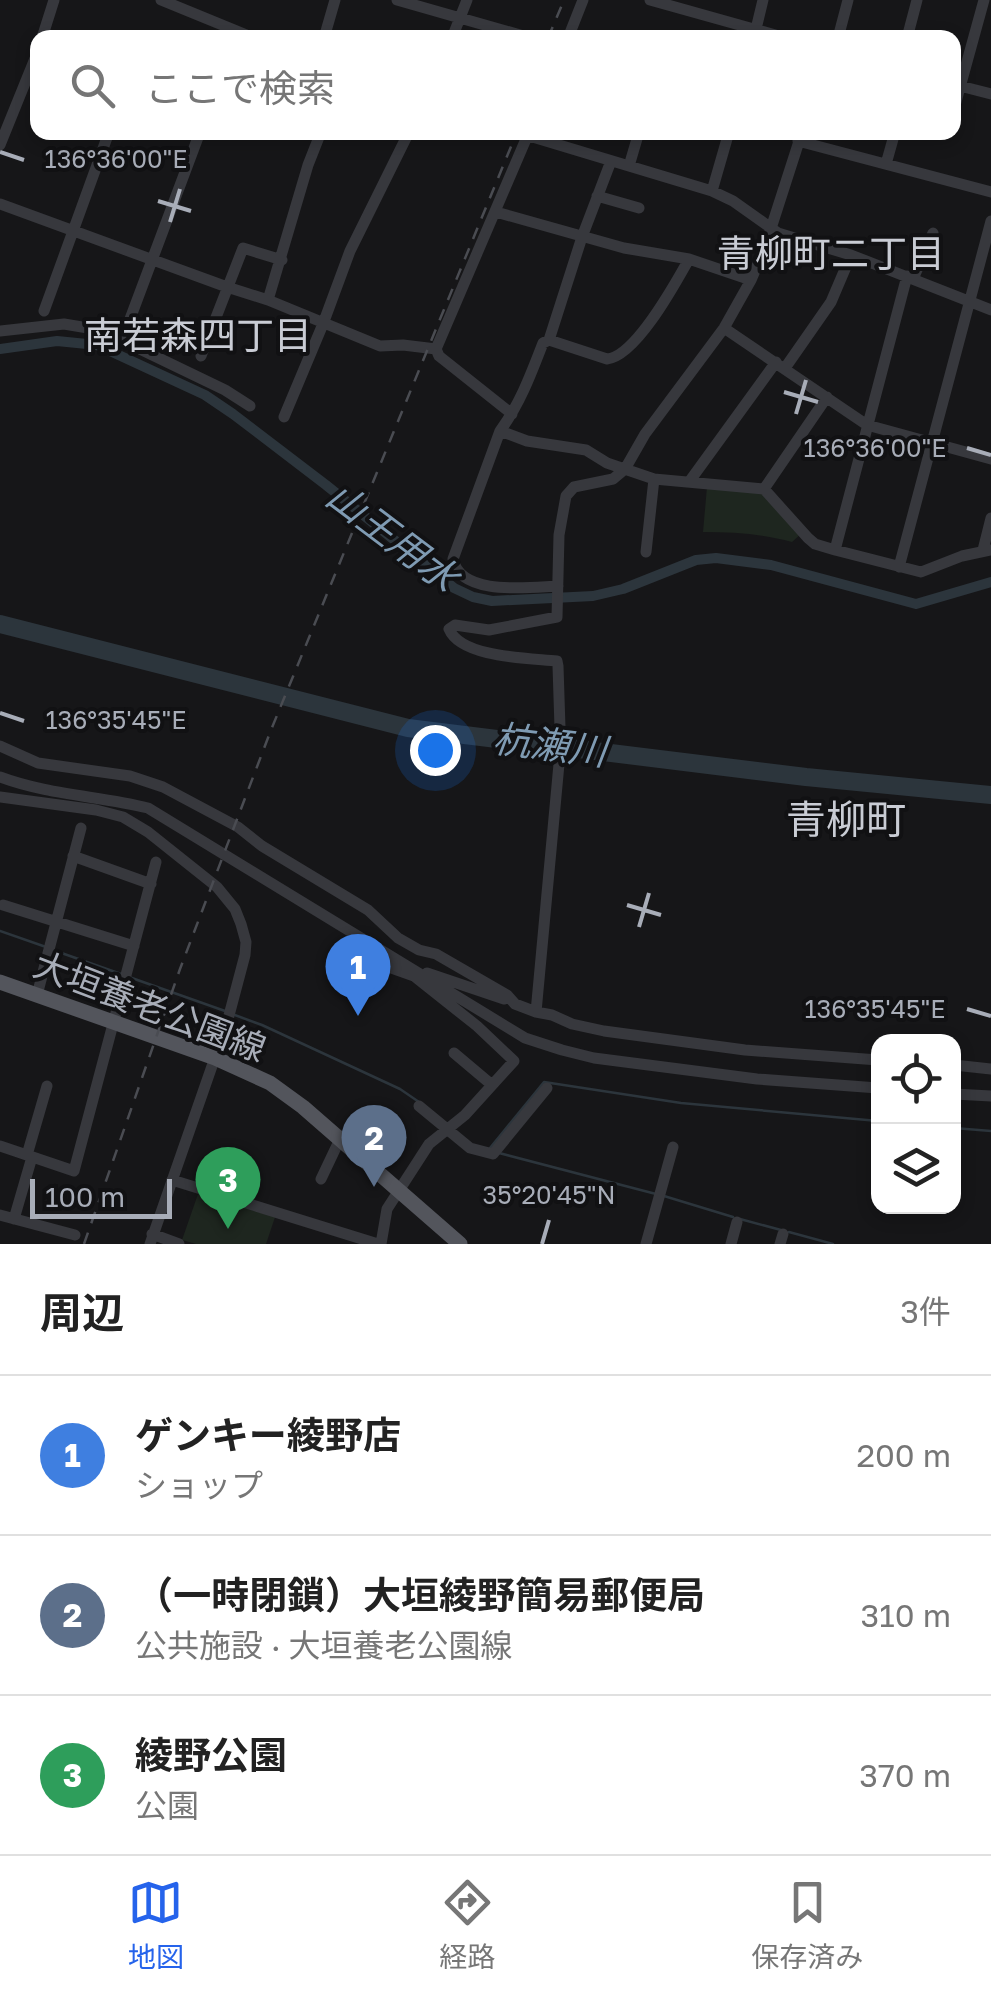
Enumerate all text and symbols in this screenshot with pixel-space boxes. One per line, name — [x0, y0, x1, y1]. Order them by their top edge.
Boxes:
search box — [30, 30, 961, 140]
icon: search — [65, 58, 120, 113]
text: ここで検索 — [145, 65, 335, 110]
text: 136°36'00"E — [45, 143, 187, 174]
district label: 青柳町二丁目 — [717, 230, 945, 275]
district label: 南若森四丁目 — [84, 312, 312, 357]
text: 136°36'00"E — [804, 432, 946, 463]
water label: 山王用水 — [319, 472, 470, 602]
text: 136°35'45"E — [45, 704, 187, 735]
water label: 杭瀬川 — [491, 715, 613, 774]
your location — [410, 725, 461, 776]
district label: 青柳町 — [786, 795, 906, 843]
pin: 1 — [326, 934, 390, 1016]
street label: 大垣養老公園線 — [28, 942, 272, 1070]
text: 136°35'45"E — [804, 993, 946, 1024]
map controls — [871, 1034, 961, 1214]
button: locate — [871, 1034, 961, 1124]
pin: 2 — [342, 1104, 406, 1187]
button: layers — [871, 1124, 961, 1214]
pin: 3 — [196, 1146, 260, 1229]
scale bar — [30, 1174, 172, 1218]
text: 35°20'45"N — [483, 1179, 615, 1210]
text: 100 m — [45, 1180, 125, 1213]
text: 周辺 — [40, 1287, 124, 1337]
text: 3件 — [900, 1292, 951, 1330]
text: ゲンキー綾野店 — [135, 1412, 401, 1457]
text: 1 — [64, 1436, 81, 1474]
text: 200 m — [856, 1436, 951, 1474]
text: ショップ — [135, 1466, 263, 1504]
text: （一時閉鎖）大垣綾野簡易郵便局 — [135, 1572, 705, 1617]
text: 2 — [63, 1596, 82, 1634]
text: 310 m — [861, 1596, 951, 1634]
text: 公共施設 · 大垣養老公園線 — [135, 1626, 513, 1664]
text: 綾野公園 — [135, 1732, 287, 1777]
text: 3 — [63, 1756, 82, 1794]
text: 370 m — [859, 1756, 951, 1794]
text: 公園 — [135, 1786, 199, 1824]
tab: 地図 — [128, 1875, 184, 1975]
tab: 経路 — [439, 1875, 495, 1975]
tab: 保存済み — [751, 1875, 863, 1975]

